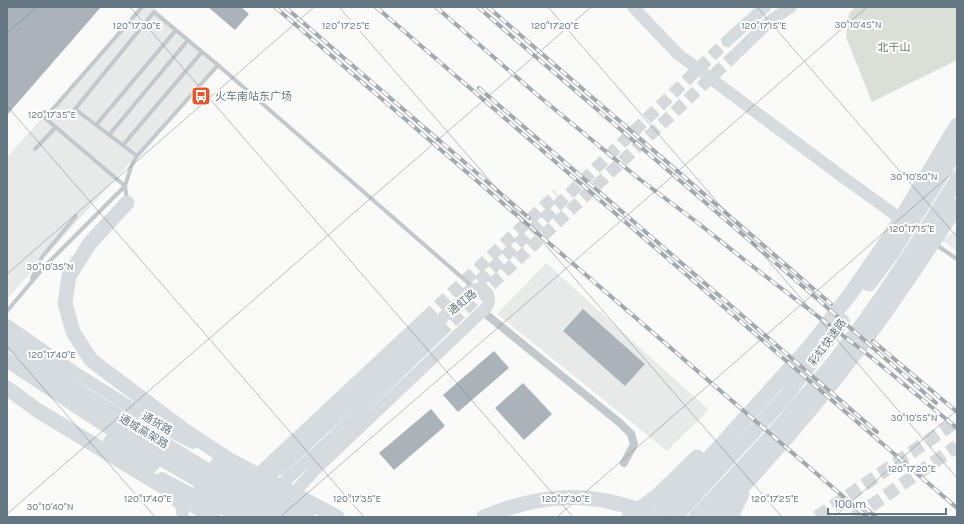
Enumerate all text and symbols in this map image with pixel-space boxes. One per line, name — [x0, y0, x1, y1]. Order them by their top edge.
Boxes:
text: 30°10'45"N — [835, 19, 881, 31]
text: 120°17'30"E — [113, 20, 161, 32]
text: 120°17'25"E — [322, 20, 370, 32]
text: 120°17'20"E — [531, 20, 579, 32]
text: 120°17'15"E — [741, 20, 787, 32]
park label: 北干山 — [878, 41, 911, 54]
bus stop icon: 火车南站东广场 — [190, 85, 212, 107]
place label: 火车南站东广场 — [215, 90, 292, 103]
text: 120°17'35"E — [28, 109, 76, 121]
text: 30°10'50"N — [890, 171, 938, 183]
text: 120°17'15"E — [889, 223, 935, 235]
text: 30°10'35"N — [26, 261, 74, 273]
street label: 通虹路 — [445, 287, 479, 318]
street label: 彩虹快速路 — [806, 316, 849, 368]
text: 120°17'40"E — [28, 349, 76, 361]
street label: 通货路 — [139, 410, 174, 437]
street label: 通城高架路 — [117, 412, 171, 451]
text: 30°10'55"N — [890, 412, 938, 424]
text: 120°17'20"E — [888, 463, 936, 475]
scale bar — [828, 490, 946, 516]
text: 120°17'40"E — [124, 493, 172, 505]
text: 120°17'35"E — [333, 493, 381, 505]
text: 120°17'30"E — [542, 493, 590, 505]
text: 120°17'25"E — [751, 493, 799, 505]
text: 100 m — [834, 497, 866, 511]
text: 30°10'40"N — [26, 501, 74, 513]

